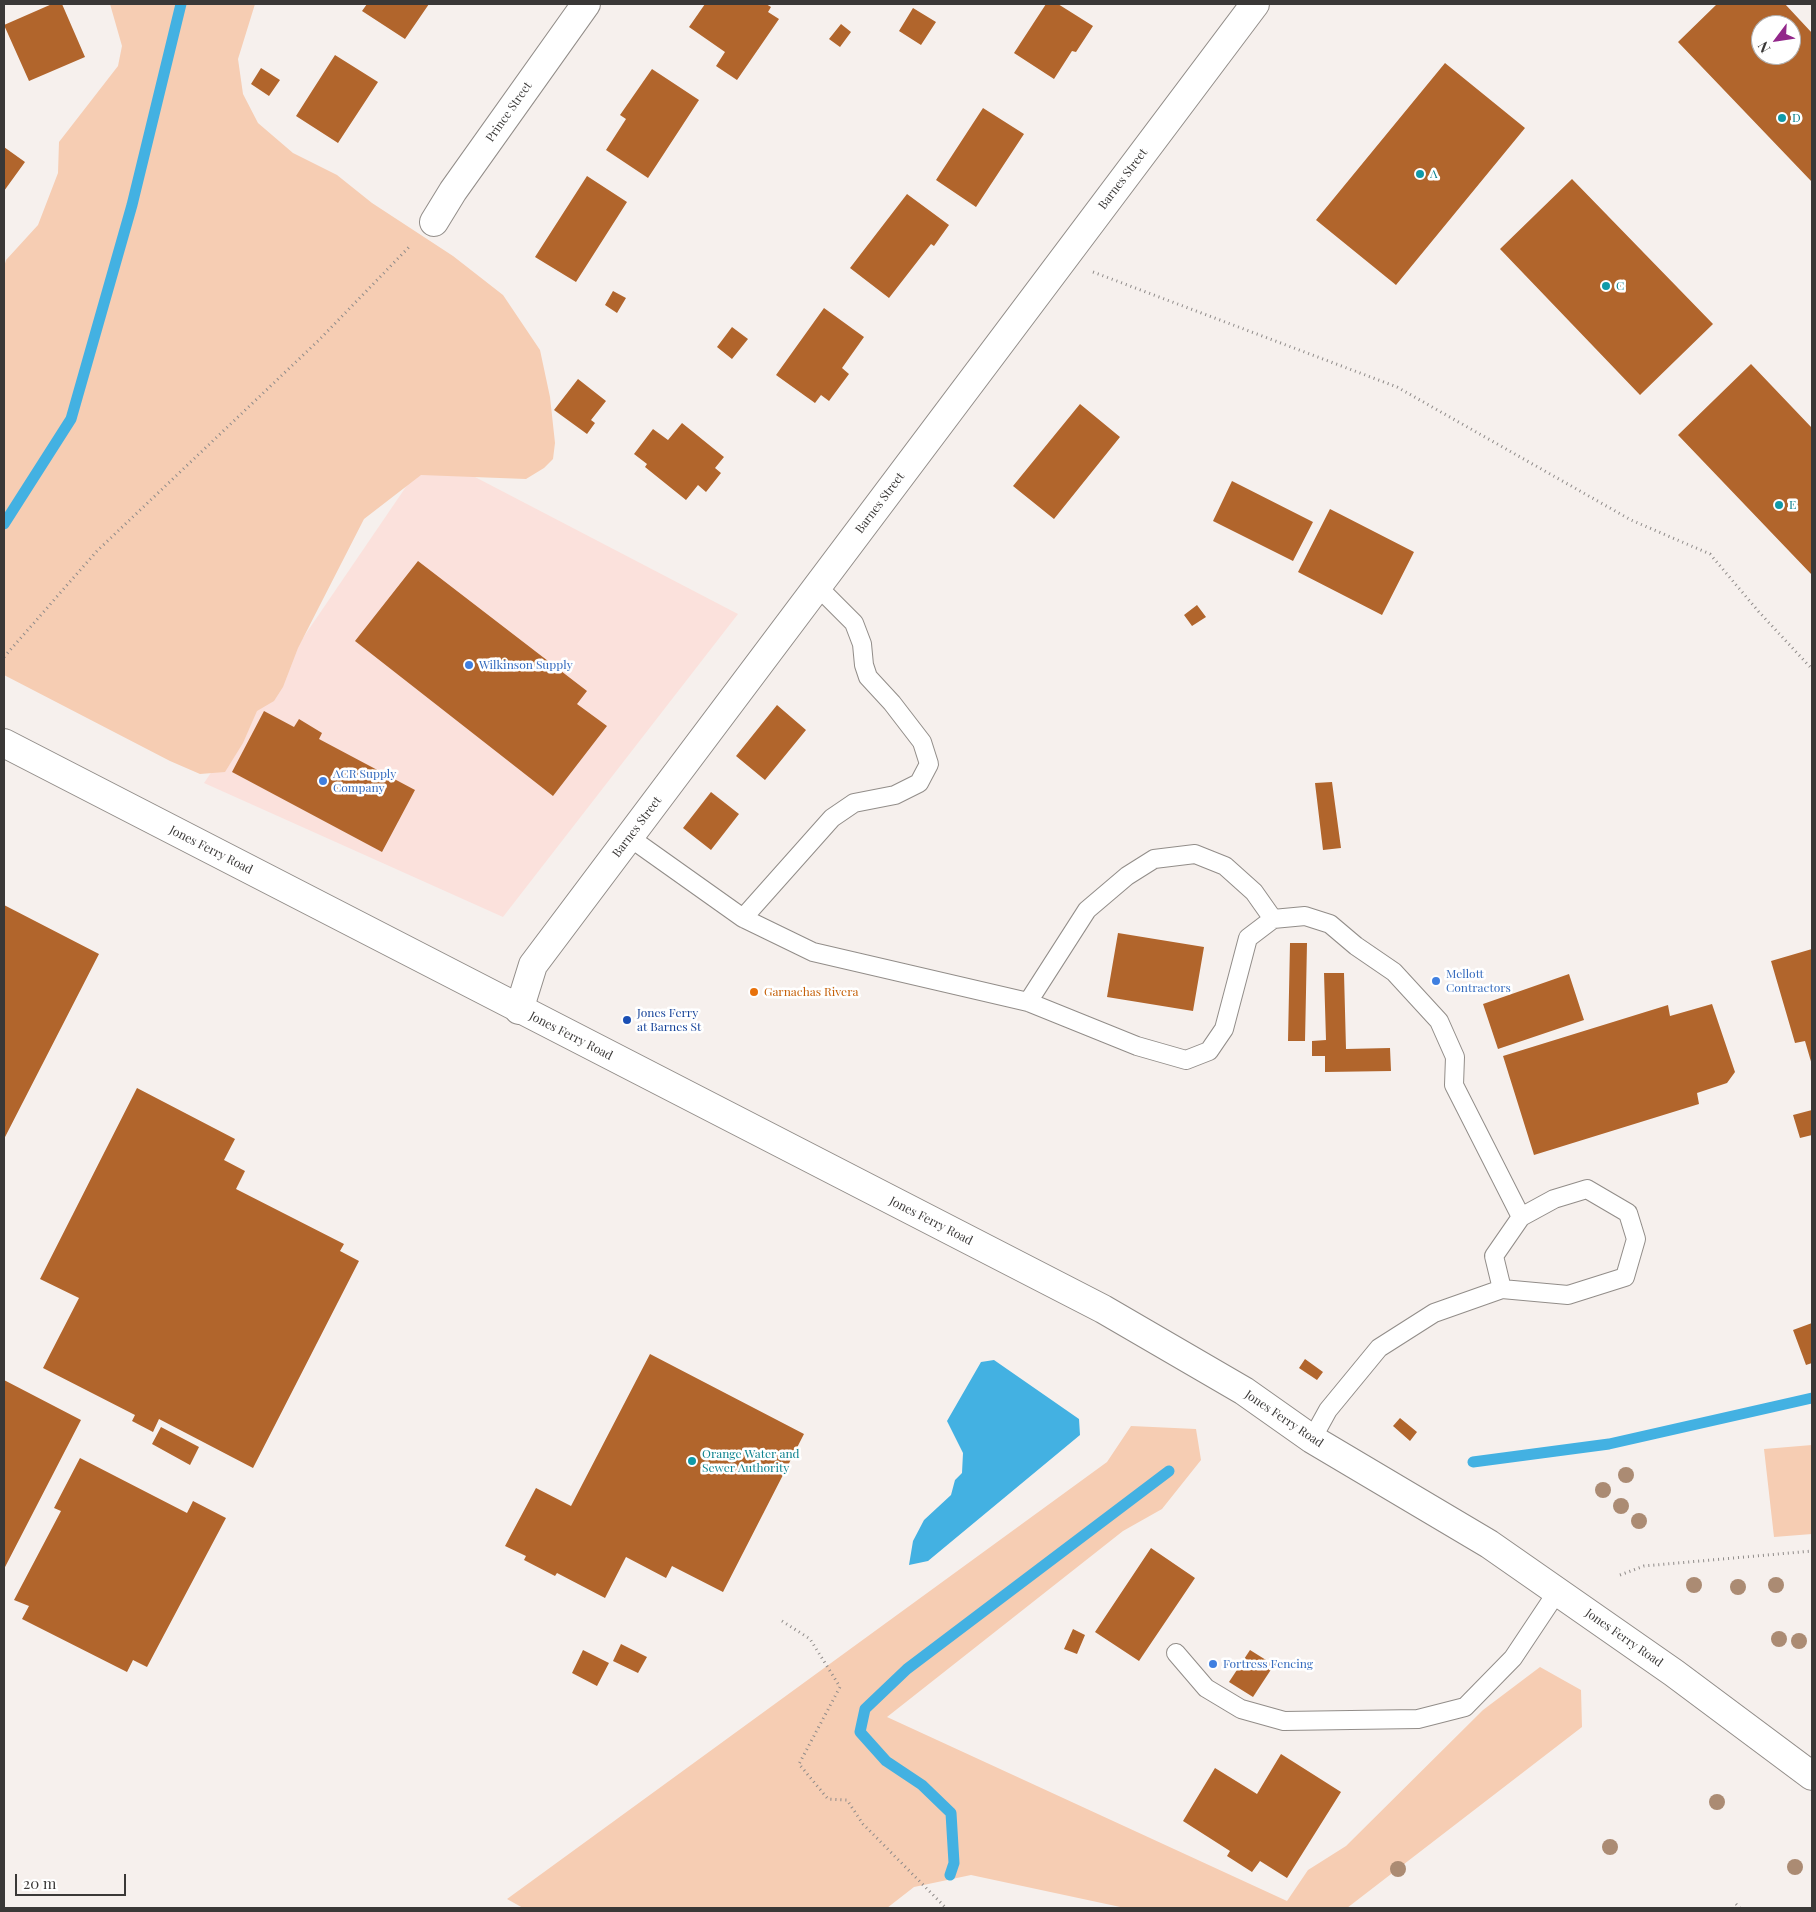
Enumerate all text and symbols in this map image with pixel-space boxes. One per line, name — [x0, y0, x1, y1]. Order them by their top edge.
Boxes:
north arrow — [1751, 15, 1801, 65]
text: N — [1753, 38, 1774, 57]
street label: Prince Street — [483, 79, 535, 145]
place label: D — [1792, 111, 1801, 125]
marker: D — [1776, 112, 1788, 124]
street label: Barnes Street — [1095, 146, 1151, 212]
place label: A — [1430, 167, 1438, 181]
marker: A — [1414, 168, 1426, 180]
place label: C — [1616, 279, 1624, 293]
marker: C — [1600, 280, 1612, 292]
street label: Barnes Street — [852, 470, 908, 536]
place label: E — [1789, 498, 1796, 512]
marker: E — [1773, 499, 1785, 511]
place label: Wilkinson Supply — [479, 658, 573, 672]
marker: Wilkinson Supply — [463, 659, 475, 671]
place label: ACR Supply Company — [333, 767, 396, 795]
marker: ACR Supply Company — [317, 775, 329, 787]
street label: Barnes Street — [609, 794, 665, 860]
street label: Jones Ferry Road — [167, 823, 255, 877]
place label: Mellott Contractors — [1446, 967, 1511, 995]
marker: Mellott Contractors — [1430, 975, 1442, 987]
place label: Garnachas Rivera — [764, 985, 858, 999]
marker: Garnachas Rivera — [748, 986, 760, 998]
place label: Jones Ferry at Barnes St — [637, 1006, 701, 1034]
street label: Jones Ferry Road — [527, 1009, 615, 1063]
marker: Jones Ferry at Barnes St — [621, 1014, 633, 1026]
street label: Jones Ferry Road — [887, 1194, 975, 1248]
street label: Jones Ferry Road — [1242, 1387, 1326, 1451]
place label: Orange Water and Sewer Authority — [702, 1447, 800, 1475]
marker: Orange Water and Sewer Authority — [686, 1455, 698, 1467]
street label: Jones Ferry Road — [1582, 1606, 1666, 1670]
place label: Fortress Fencing — [1223, 1657, 1313, 1671]
marker: Fortress Fencing — [1207, 1658, 1219, 1670]
scale bar — [18, 1864, 129, 1896]
text: 20 m — [23, 1873, 56, 1893]

